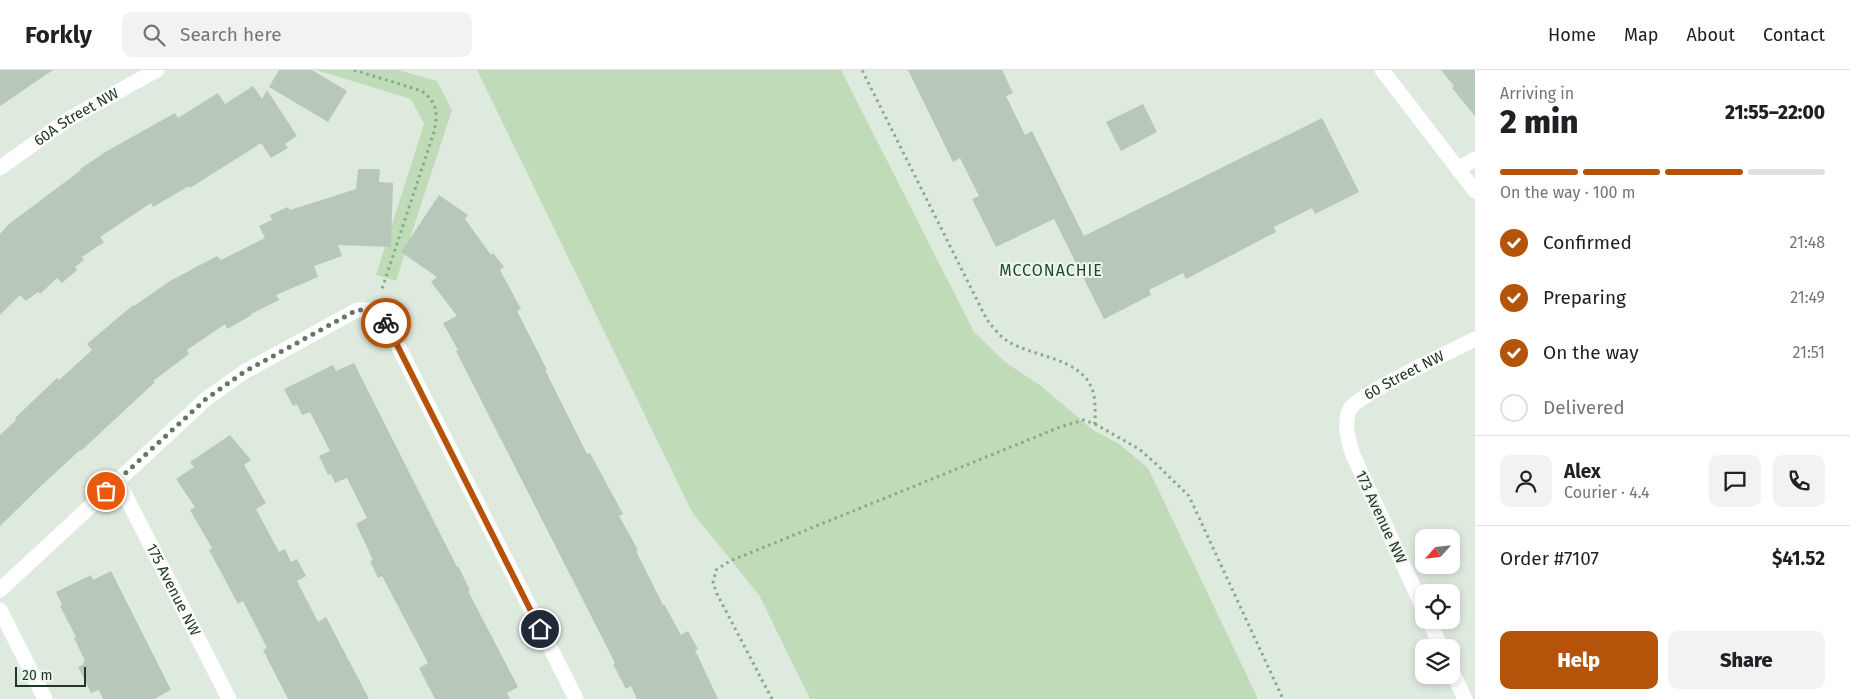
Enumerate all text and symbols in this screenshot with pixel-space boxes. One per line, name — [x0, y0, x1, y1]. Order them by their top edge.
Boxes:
search box — [122, 12, 472, 57]
text: Forkly — [25, 21, 92, 49]
icon: search — [140, 21, 168, 49]
text: Search here — [180, 23, 282, 46]
text: Home — [1548, 24, 1596, 46]
text: Map — [1624, 24, 1658, 46]
text: About — [1686, 24, 1735, 46]
text: Contact — [1763, 24, 1825, 46]
street label: 60A Street NW — [30, 84, 122, 150]
text: Arriving in — [1500, 84, 1574, 103]
text: 21:55–22:00 — [1725, 101, 1825, 124]
text: 2 min — [1500, 103, 1578, 141]
text: On the way · 100 m — [1500, 183, 1635, 202]
icon: check — [1500, 229, 1528, 257]
text: Confirmed — [1543, 231, 1632, 254]
text: 21:48 — [1789, 233, 1825, 252]
district label: MCCONACHIE — [999, 261, 1103, 280]
icon: check — [1500, 284, 1528, 312]
text: Preparing — [1543, 286, 1626, 309]
text: 21:49 — [1790, 288, 1825, 307]
courier — [361, 298, 411, 348]
icon: bike — [372, 309, 400, 337]
icon: check — [1500, 339, 1528, 367]
text: On the way — [1543, 341, 1639, 364]
text: 21:51 — [1793, 343, 1825, 362]
street label: 60 Street NW — [1361, 346, 1448, 404]
text: Delivered — [1543, 396, 1625, 419]
button: person — [1500, 455, 1552, 507]
button: chat — [1709, 455, 1761, 507]
button: phone — [1773, 455, 1825, 507]
text: Alex — [1564, 460, 1601, 483]
street label: 173 Avenue NW — [1352, 467, 1411, 567]
pin — [85, 470, 127, 512]
icon: bag — [92, 477, 120, 505]
text: Courier · 4.4 — [1564, 483, 1650, 502]
north arrow — [1415, 529, 1460, 574]
map controls — [1415, 529, 1460, 684]
street label: 175 Avenue NW — [142, 541, 205, 639]
text: Order #7107 — [1500, 547, 1599, 570]
text: $41.52 — [1772, 547, 1825, 570]
button: locate — [1415, 584, 1460, 629]
pin — [519, 608, 561, 650]
icon: home — [526, 615, 554, 643]
button: Help — [1500, 631, 1658, 689]
button: Share — [1668, 631, 1825, 689]
button: layers — [1415, 639, 1460, 684]
scale bar — [15, 664, 86, 687]
text: 20 m — [22, 667, 52, 684]

